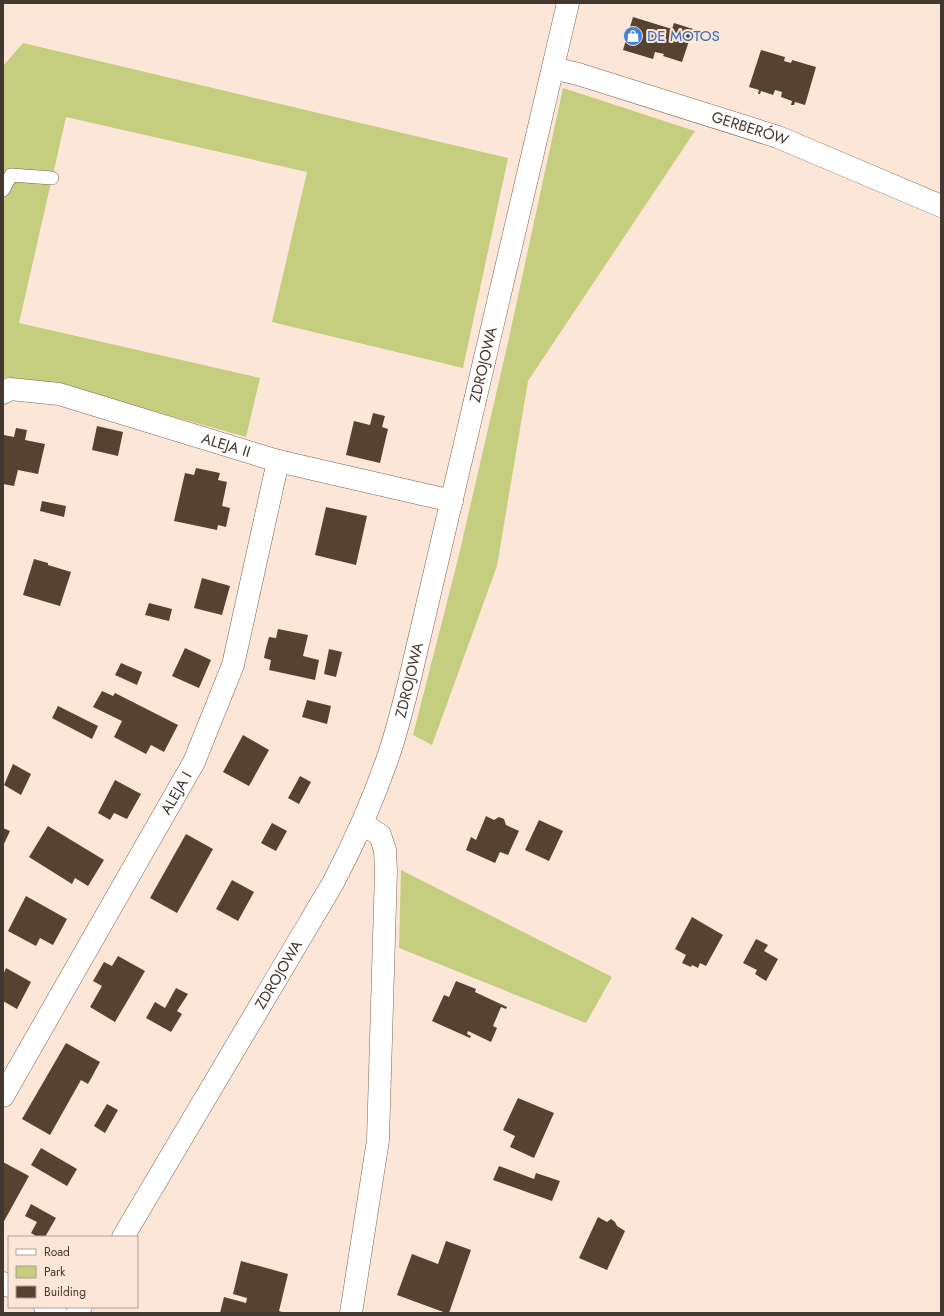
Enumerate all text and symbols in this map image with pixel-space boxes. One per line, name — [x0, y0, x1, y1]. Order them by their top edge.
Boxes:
shop icon: DE MOTOS — [622, 25, 644, 47]
place label: DE MOTOS — [647, 25, 720, 47]
street label: GERBERÓW — [709, 106, 792, 151]
street label: ZDROJOWA — [464, 325, 503, 405]
street label: ALEJA II — [199, 427, 253, 463]
street label: ZDROJOWA — [389, 640, 429, 720]
street label: ALEJA I — [155, 767, 197, 819]
street label: ZDROJOWA — [250, 936, 308, 1013]
legend — [8, 1236, 138, 1308]
text: Road — [44, 1243, 70, 1261]
text: Park — [44, 1263, 66, 1281]
text: Building — [44, 1283, 86, 1301]

